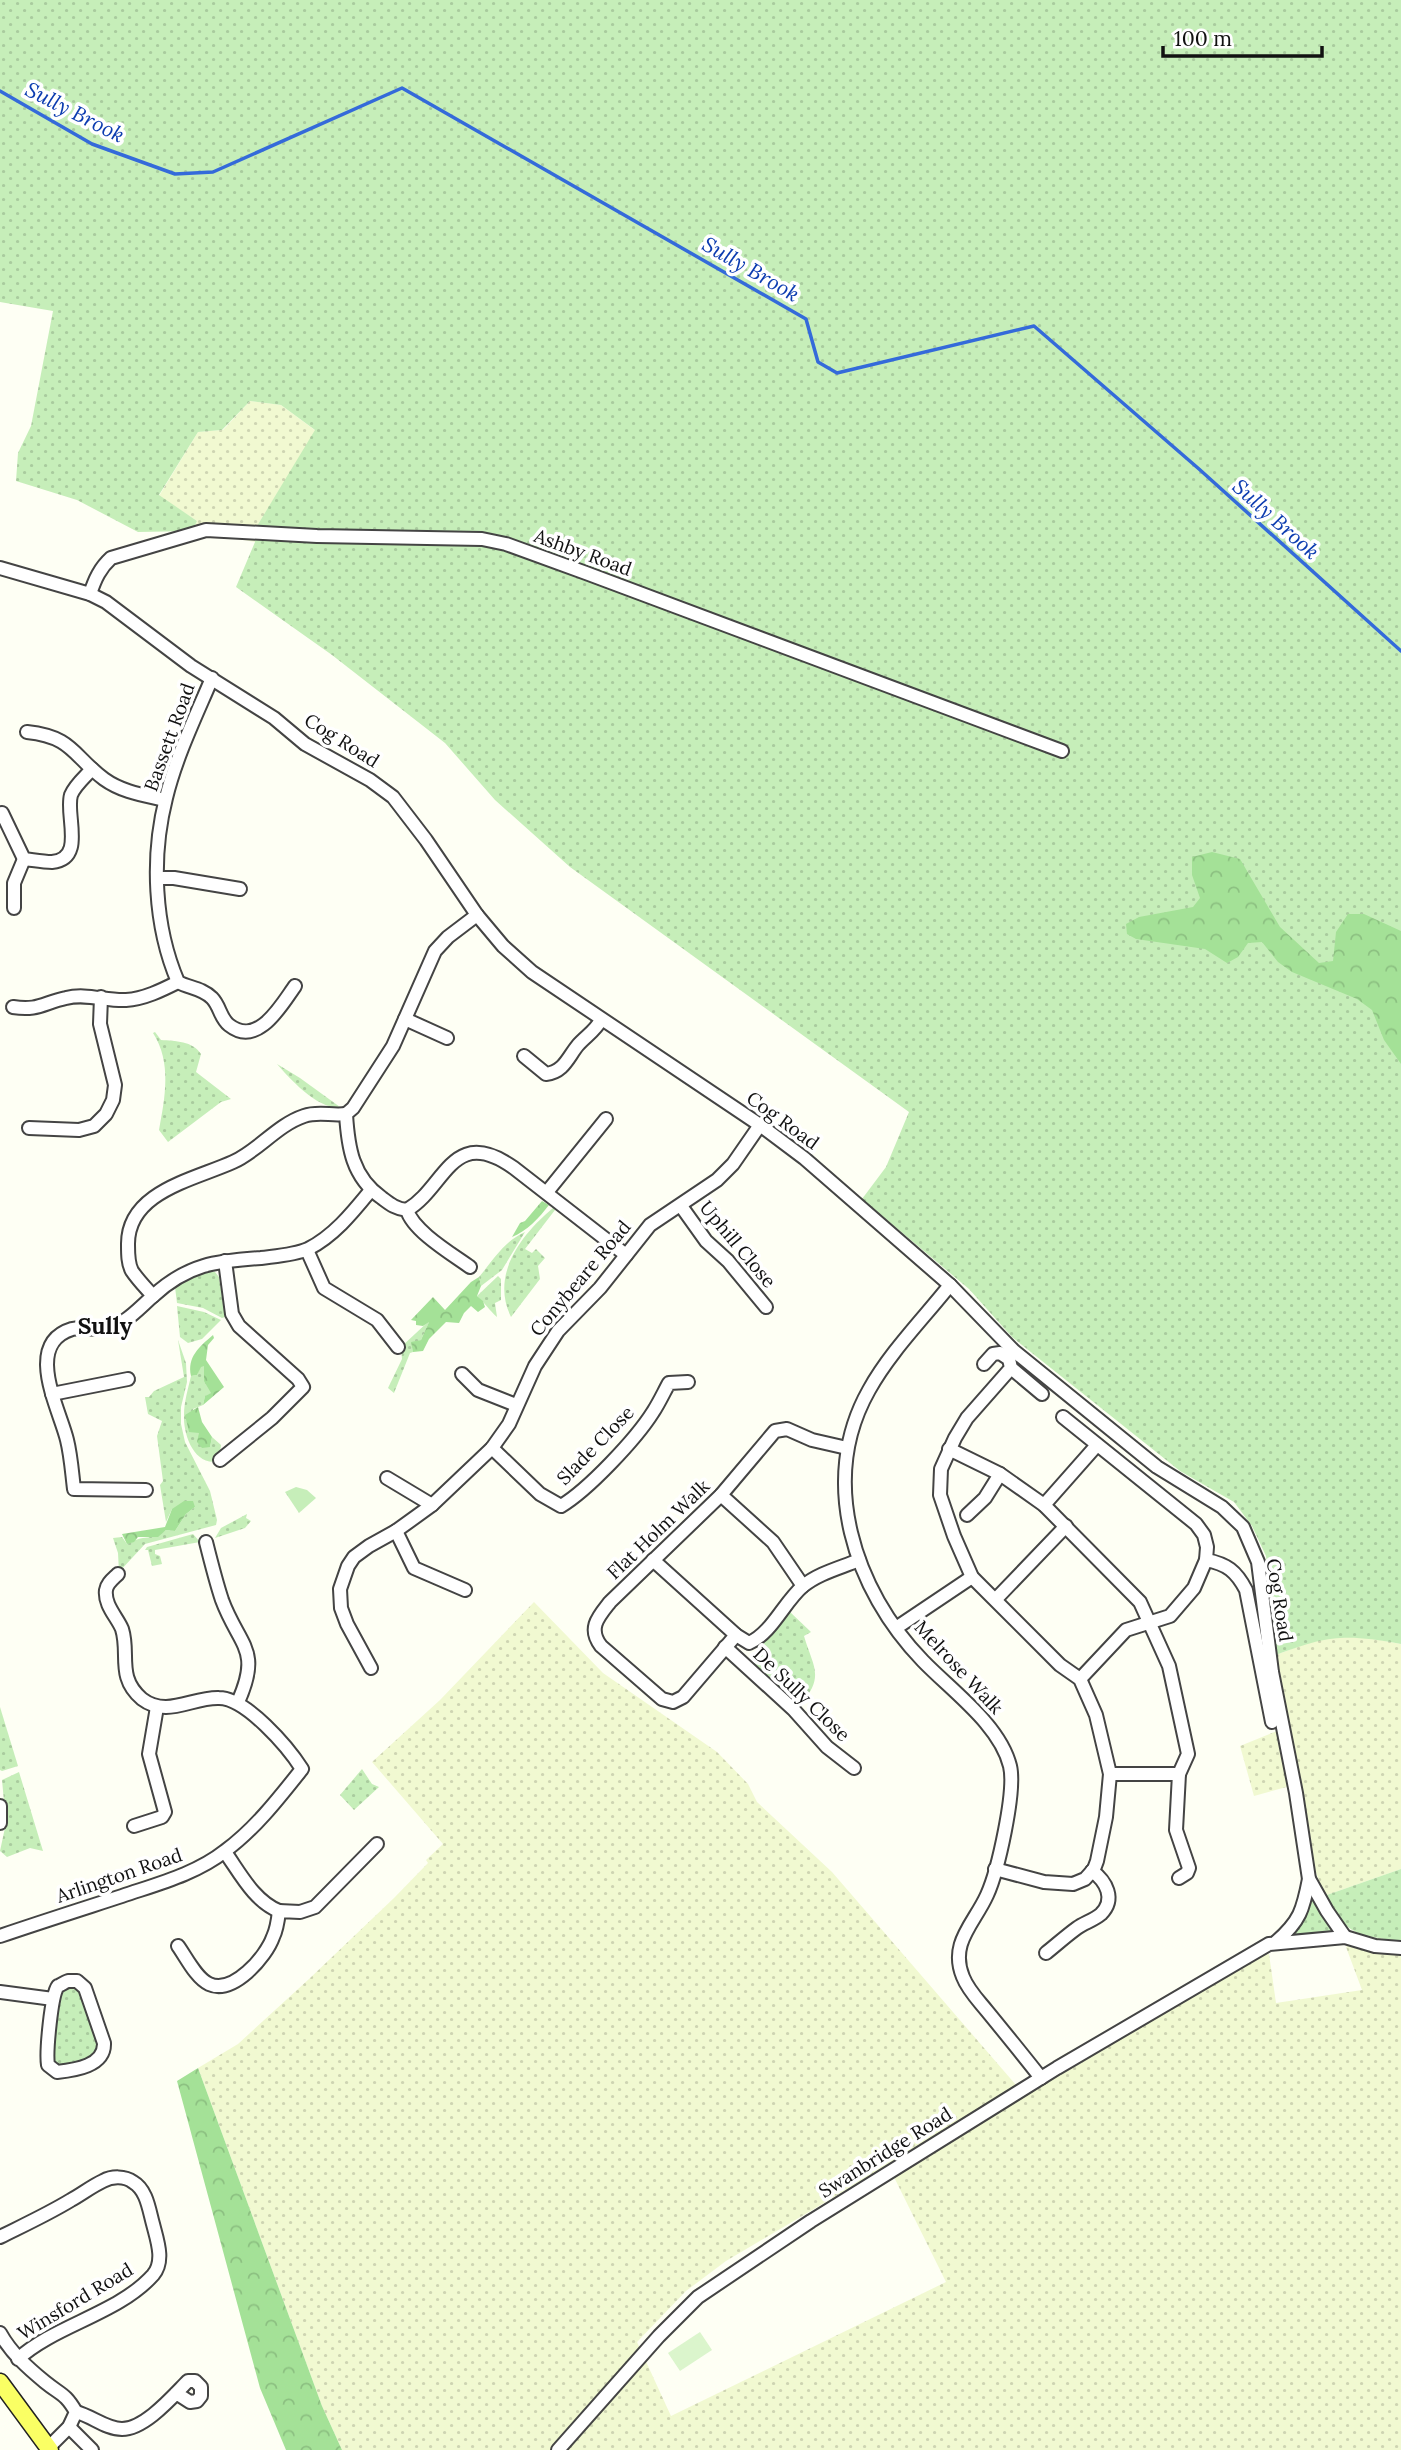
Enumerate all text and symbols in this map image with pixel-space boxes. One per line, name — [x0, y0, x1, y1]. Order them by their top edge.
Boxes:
scale bar — [1163, 14, 1322, 58]
text: 100 m — [1174, 25, 1232, 52]
water label: Sully Brook — [21, 76, 129, 149]
water label: Sully Brook — [698, 230, 804, 308]
water label: Sully Brook — [1227, 473, 1325, 565]
street label: Ashby Road — [530, 523, 635, 581]
street label: Bassett Road — [138, 680, 200, 794]
street label: Cog Road — [300, 708, 384, 772]
street label: Cog Road — [742, 1086, 824, 1154]
street label: Uphill Close — [695, 1196, 781, 1292]
street label: Conybeare Road — [524, 1215, 636, 1341]
district label: Sully — [78, 1311, 133, 1340]
street label: Slade Close — [551, 1400, 639, 1490]
street label: Flat Holm Walk — [602, 1473, 715, 1584]
street label: Cog Road — [1262, 1557, 1298, 1643]
street label: Melrose Walk — [910, 1615, 1009, 1719]
street label: De Sully Close — [749, 1642, 855, 1746]
street label: Arlington Road — [52, 1842, 185, 1908]
street label: Swanbridge Road — [814, 2101, 956, 2203]
street label: Winsford Road — [13, 2257, 137, 2345]

